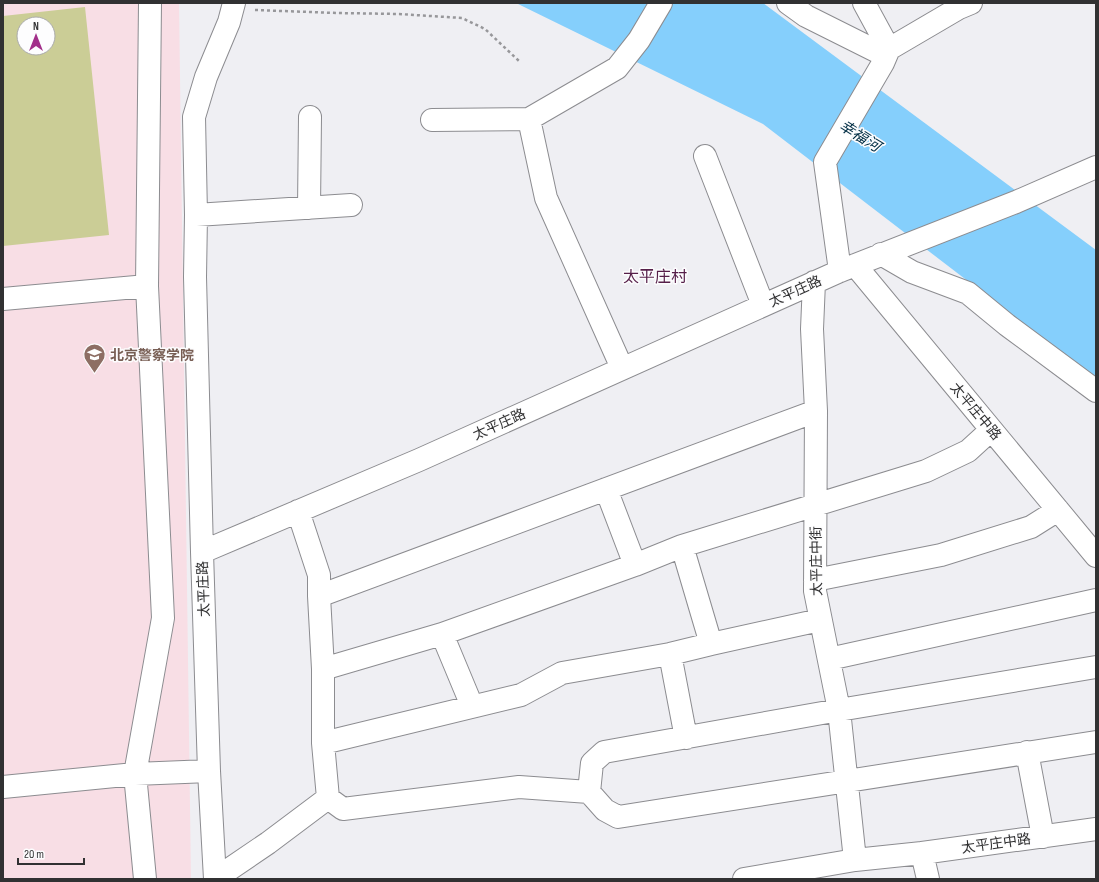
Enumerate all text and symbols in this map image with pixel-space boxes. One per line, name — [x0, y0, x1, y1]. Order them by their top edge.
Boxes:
north arrow — [16, 16, 56, 56]
text: N — [33, 20, 39, 33]
water label: 幸福河 — [836, 116, 886, 158]
district label: 太平庄村 — [623, 268, 687, 287]
street label: 太平庄路 — [766, 272, 824, 311]
school or university icon: 北京警察学院 — [81, 342, 107, 375]
place label: 北京警察学院 — [110, 347, 194, 364]
street label: 太平庄中路 — [947, 379, 1005, 444]
street label: 太平庄路 — [470, 405, 528, 444]
street label: 太平庄中街 — [807, 526, 826, 596]
street label: 太平庄路 — [194, 561, 213, 617]
street label: 太平庄中路 — [960, 830, 1032, 857]
scale bar — [18, 840, 84, 866]
text: 20 m — [24, 847, 44, 862]

